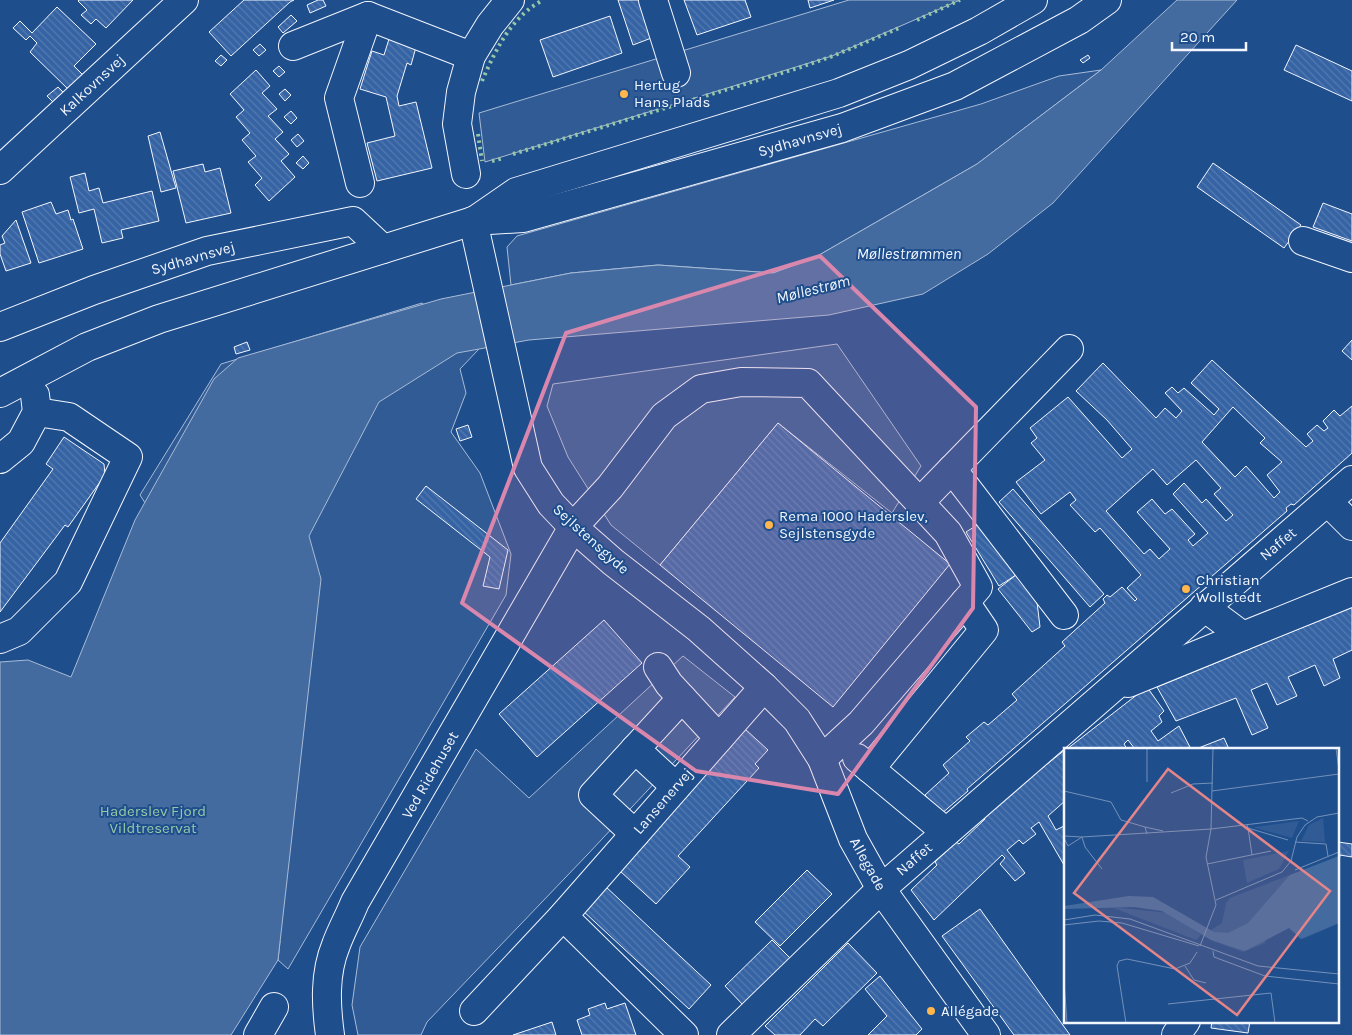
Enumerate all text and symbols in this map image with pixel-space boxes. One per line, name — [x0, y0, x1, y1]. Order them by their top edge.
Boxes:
scale bar — [1172, 20, 1246, 52]
text: 20 m — [1180, 28, 1215, 46]
street label: Kalkovnsvej — [56, 50, 128, 120]
place label: Hertug Hans Plads — [634, 76, 710, 111]
marker: Hertug Hans Plads — [618, 88, 630, 100]
street label: Sydhavnsvej — [756, 119, 844, 161]
street label: Sydhavnsvej — [149, 237, 237, 279]
water label: Møllestrømmen — [857, 244, 961, 263]
water label: Møllestrøm — [774, 271, 852, 307]
street label: Sejlstensgyde — [549, 500, 633, 578]
place label: Rema 1000 Haderslev, Sejlstensgyde — [779, 507, 928, 542]
marker: Rema 1000 Haderslev, Sejlstensgyde — [763, 519, 775, 531]
street label: Naffet — [1256, 523, 1300, 564]
place label: Christian Wollstedt — [1196, 571, 1262, 606]
marker: Christian Wollstedt — [1180, 583, 1192, 595]
street label: Ved Ridehuset — [398, 728, 462, 822]
inset map — [1064, 748, 1340, 1022]
street label: Lansenervej — [629, 764, 697, 838]
park label: Haderslev Fjord Vildtreservat — [100, 802, 206, 837]
street label: Allegade — [846, 834, 890, 894]
street label: Naffet — [892, 838, 936, 880]
place label: Allégade — [941, 1002, 999, 1020]
marker: Allégade — [925, 1005, 937, 1017]

